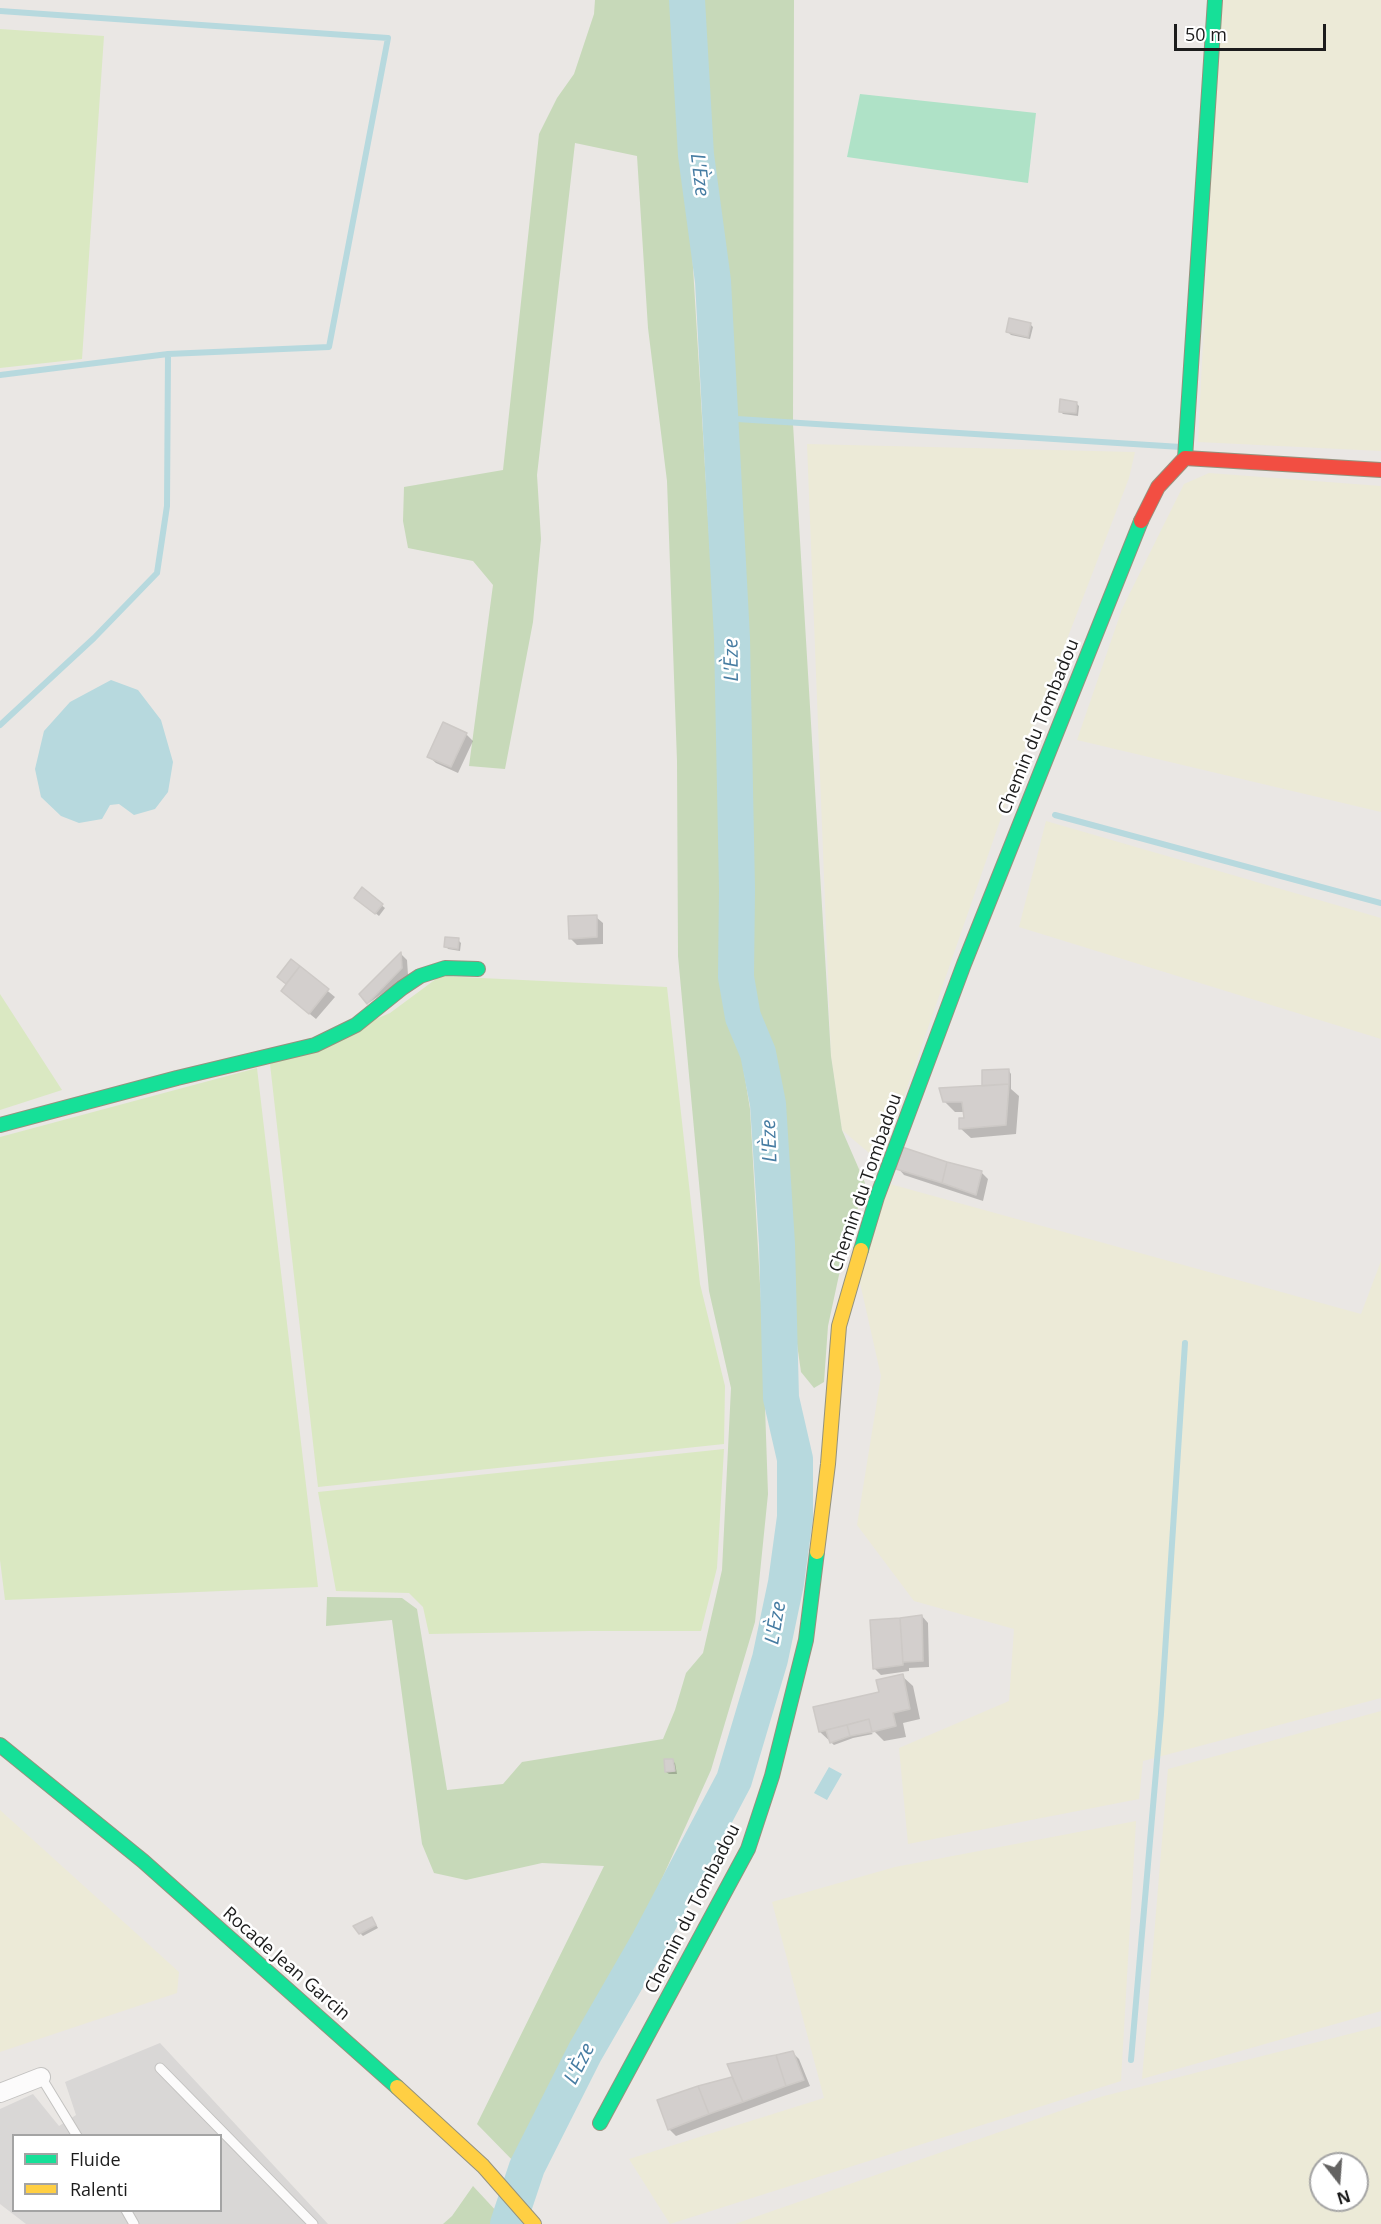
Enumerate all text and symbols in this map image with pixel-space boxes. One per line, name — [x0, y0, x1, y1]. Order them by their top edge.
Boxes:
scale bar — [1177, 12, 1328, 50]
text: 50 m — [1185, 22, 1227, 46]
water label: L'Èze — [684, 152, 714, 198]
street label: Chemin du Tombadou — [994, 636, 1084, 818]
water label: L'Èze — [720, 638, 744, 682]
street label: Chemin du Tombadou — [825, 1091, 907, 1275]
water label: L'Èze — [757, 1119, 783, 1163]
water label: L'Èze — [760, 1600, 792, 1646]
street label: Chemin du Tombadou — [641, 1821, 745, 1997]
street label: Rocade Jean Garcin — [218, 1903, 354, 2025]
water label: L'Èze — [560, 2039, 600, 2089]
legend — [12, 2134, 222, 2212]
text: Fluide — [70, 2147, 121, 2171]
north arrow — [1309, 2152, 1369, 2212]
text: Ralenti — [70, 2177, 128, 2201]
text: N — [1334, 2185, 1353, 2210]

